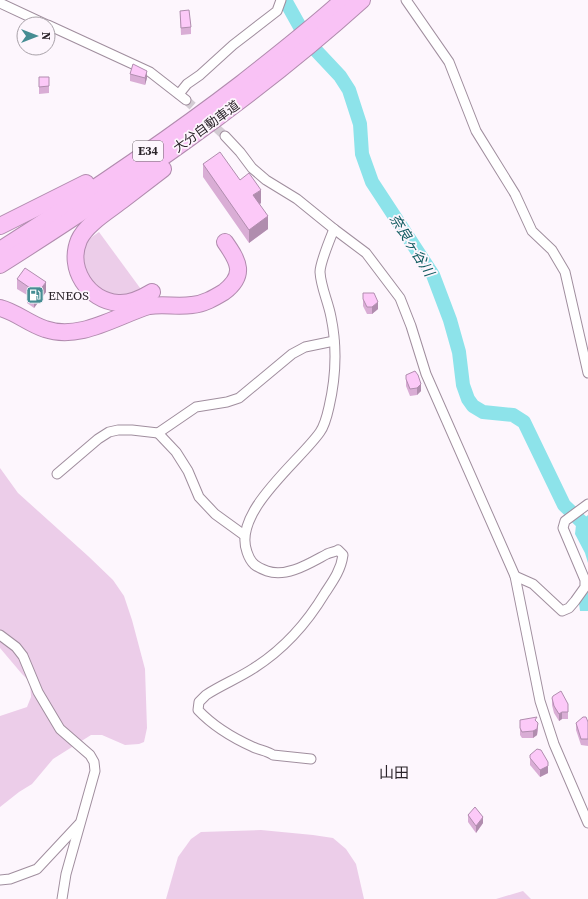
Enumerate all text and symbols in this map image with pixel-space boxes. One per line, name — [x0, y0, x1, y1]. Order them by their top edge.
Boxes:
north arrow — [16, 16, 56, 56]
text: N — [38, 32, 53, 40]
street label: 大分自動車道 — [170, 97, 243, 156]
road number: E34 — [133, 141, 163, 161]
water label: 奈良ヶ谷川 — [385, 210, 440, 282]
fuel station icon: ENEOS — [25, 285, 45, 305]
place label: ENEOS — [48, 287, 89, 304]
district label: 山田 — [379, 762, 409, 783]

